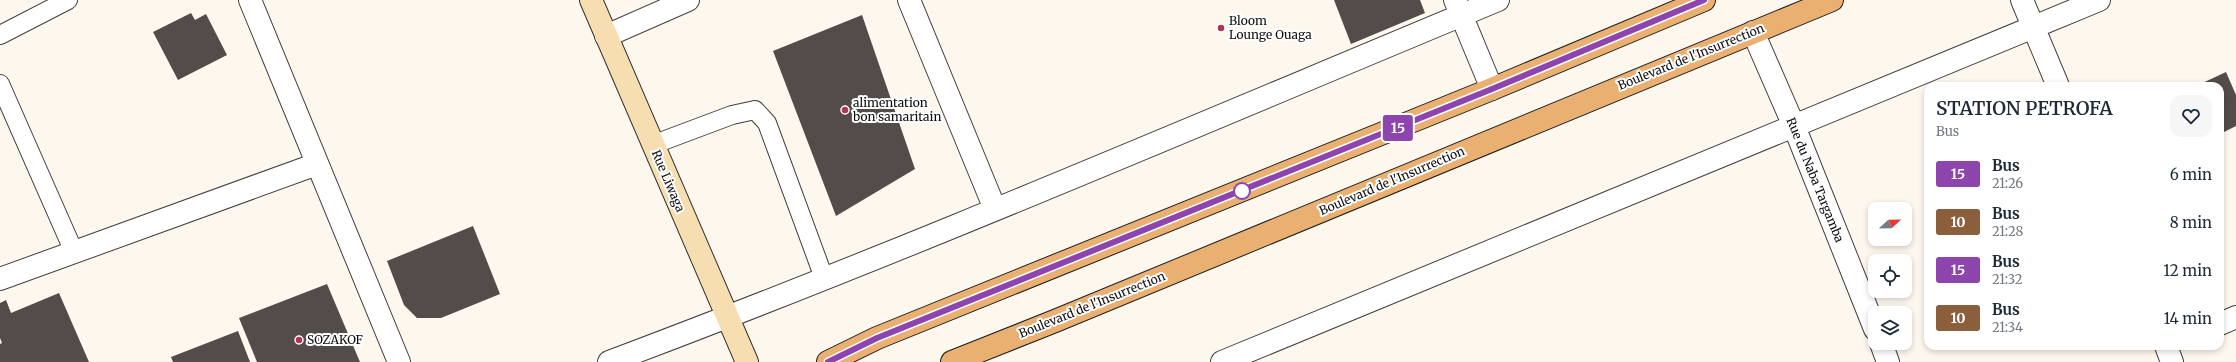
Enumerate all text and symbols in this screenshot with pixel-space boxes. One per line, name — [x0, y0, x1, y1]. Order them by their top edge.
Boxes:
place label: Bloom Lounge Ouaga — [1229, 13, 1312, 42]
street label: Boulevard de l'Insurrection — [1615, 20, 1766, 93]
marker: Bloom Lounge Ouaga — [1216, 23, 1226, 33]
place label: alimentation bon samaritain — [852, 95, 941, 124]
button: heart — [2170, 95, 2212, 137]
text: STATION PETROFA — [1936, 96, 2113, 120]
marker: alimentation bon samaritain — [840, 105, 850, 115]
line badge: 15 — [1380, 115, 1416, 141]
street label: Rue du Naba Targamba — [1784, 115, 1848, 245]
text: 15 — [1391, 119, 1405, 137]
text: Bus — [1936, 123, 1959, 140]
street label: Boulevard de l'Insurrection — [1317, 143, 1467, 218]
street label: Rue Liwaga — [649, 147, 688, 215]
text: Bus — [1992, 156, 2020, 175]
text: 15 — [1951, 165, 1965, 183]
text: 6 min — [2170, 165, 2212, 184]
text: 21:26 — [1992, 175, 2023, 192]
unlabelled marker — [1233, 182, 1251, 200]
north arrow — [1868, 202, 1912, 246]
map controls — [1868, 202, 1912, 350]
text: Bus — [1992, 204, 2020, 223]
text: 10 — [1950, 213, 1966, 231]
text: 8 min — [2170, 213, 2212, 232]
text: 21:28 — [1992, 223, 2023, 240]
text: Bus — [1992, 252, 2020, 271]
button: locate — [1868, 254, 1912, 298]
text: 15 — [1951, 261, 1965, 279]
text: 12 min — [2163, 261, 2212, 280]
street label: Boulevard de l'Insurrection — [1016, 268, 1167, 341]
text: 21:32 — [1992, 271, 2022, 288]
text: Bus — [1992, 300, 2020, 319]
button: layers — [1868, 306, 1912, 350]
text: 10 — [1950, 309, 1966, 327]
text: 14 min — [2164, 309, 2212, 328]
text: 21:34 — [1992, 319, 2023, 336]
place label: SOZAKOF — [307, 332, 364, 347]
marker: SOZAKOF — [294, 335, 304, 345]

